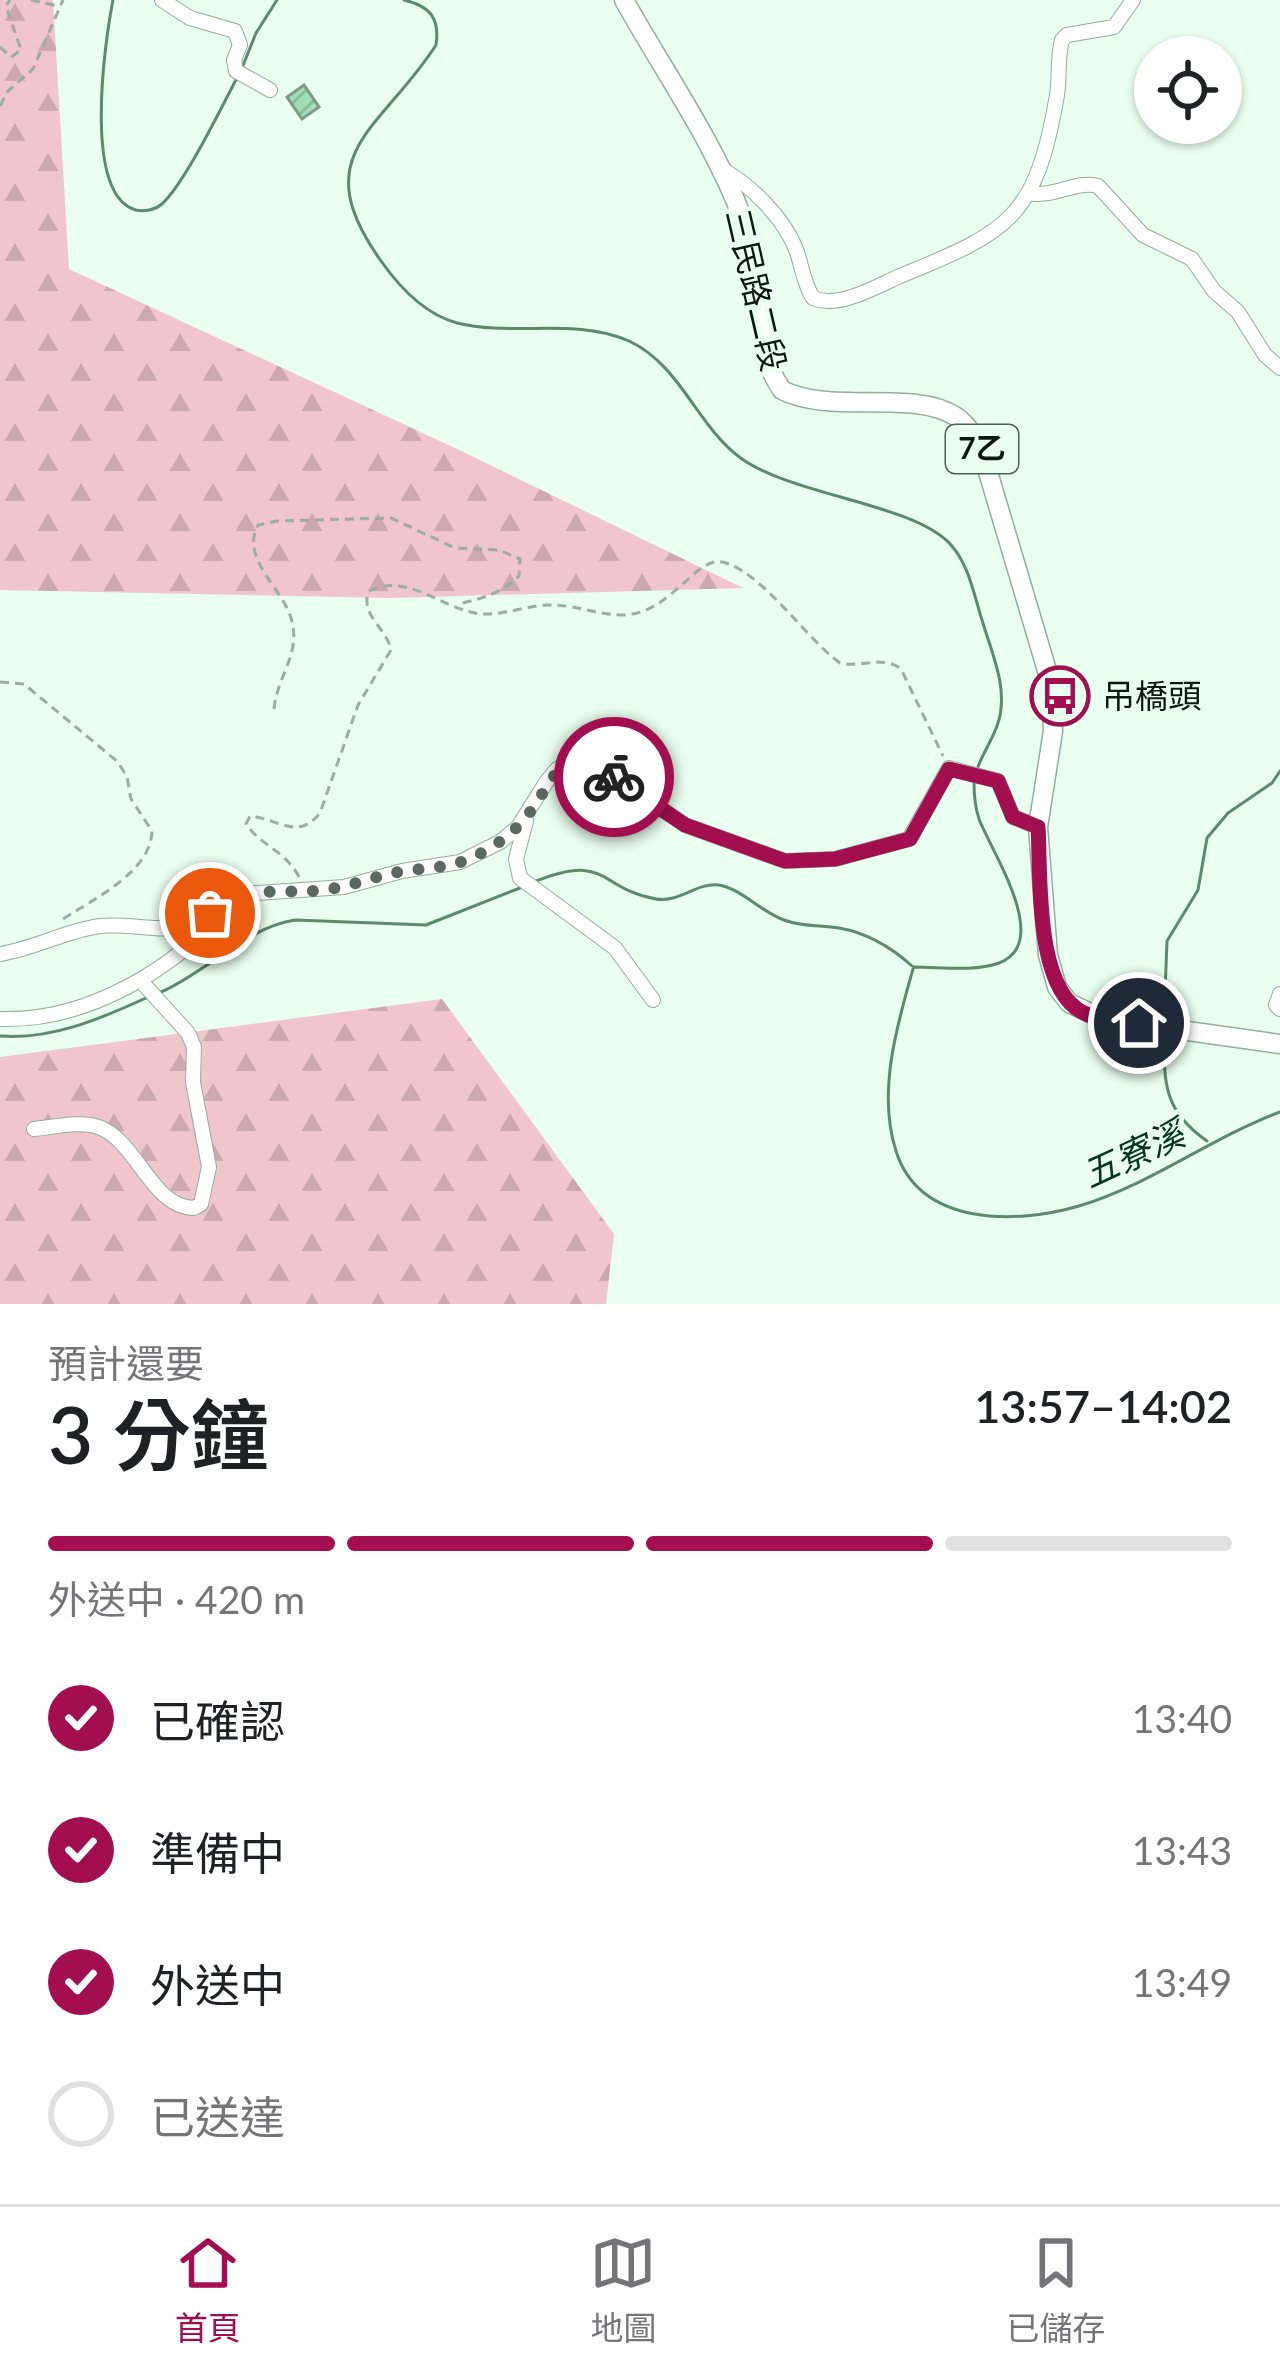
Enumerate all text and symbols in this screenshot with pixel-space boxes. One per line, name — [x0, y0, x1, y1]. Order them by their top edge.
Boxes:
map controls — [1134, 36, 1242, 144]
button: locate — [1134, 36, 1242, 144]
street label: 三民路二段 — [719, 205, 795, 375]
road number: 7乙 — [946, 425, 1018, 473]
bus stop icon: 吊橋頭 — [1029, 665, 1091, 727]
place label: 吊橋頭 — [1102, 675, 1201, 715]
courier — [554, 717, 674, 837]
icon: bike — [581, 744, 647, 810]
pin — [159, 862, 261, 964]
icon: bag — [177, 880, 243, 946]
pin — [1088, 972, 1190, 1074]
icon: home — [1106, 990, 1172, 1056]
water label: 五寮溪 — [1074, 1108, 1195, 1196]
text: 預計還要 — [48, 1340, 204, 1386]
text: 13:57–14:02 — [974, 1379, 1232, 1433]
text: 3 分鐘 — [48, 1387, 269, 1481]
text: 外送中 · 420 m — [48, 1576, 305, 1622]
icon: check — [48, 1685, 114, 1751]
text: 已確認 — [150, 1694, 285, 1748]
text: 13:40 — [1132, 1695, 1232, 1741]
icon: check — [48, 1817, 114, 1883]
text: 準備中 — [150, 1826, 285, 1880]
text: 13:43 — [1132, 1827, 1232, 1873]
icon: check — [48, 1949, 114, 2015]
text: 外送中 — [150, 1958, 285, 2012]
text: 13:49 — [1132, 1959, 1232, 2005]
text: 已送達 — [150, 2090, 285, 2144]
tab: 首頁 — [175, 2230, 241, 2350]
tab: 地圖 — [590, 2230, 656, 2350]
tab: 已儲存 — [1006, 2230, 1105, 2350]

